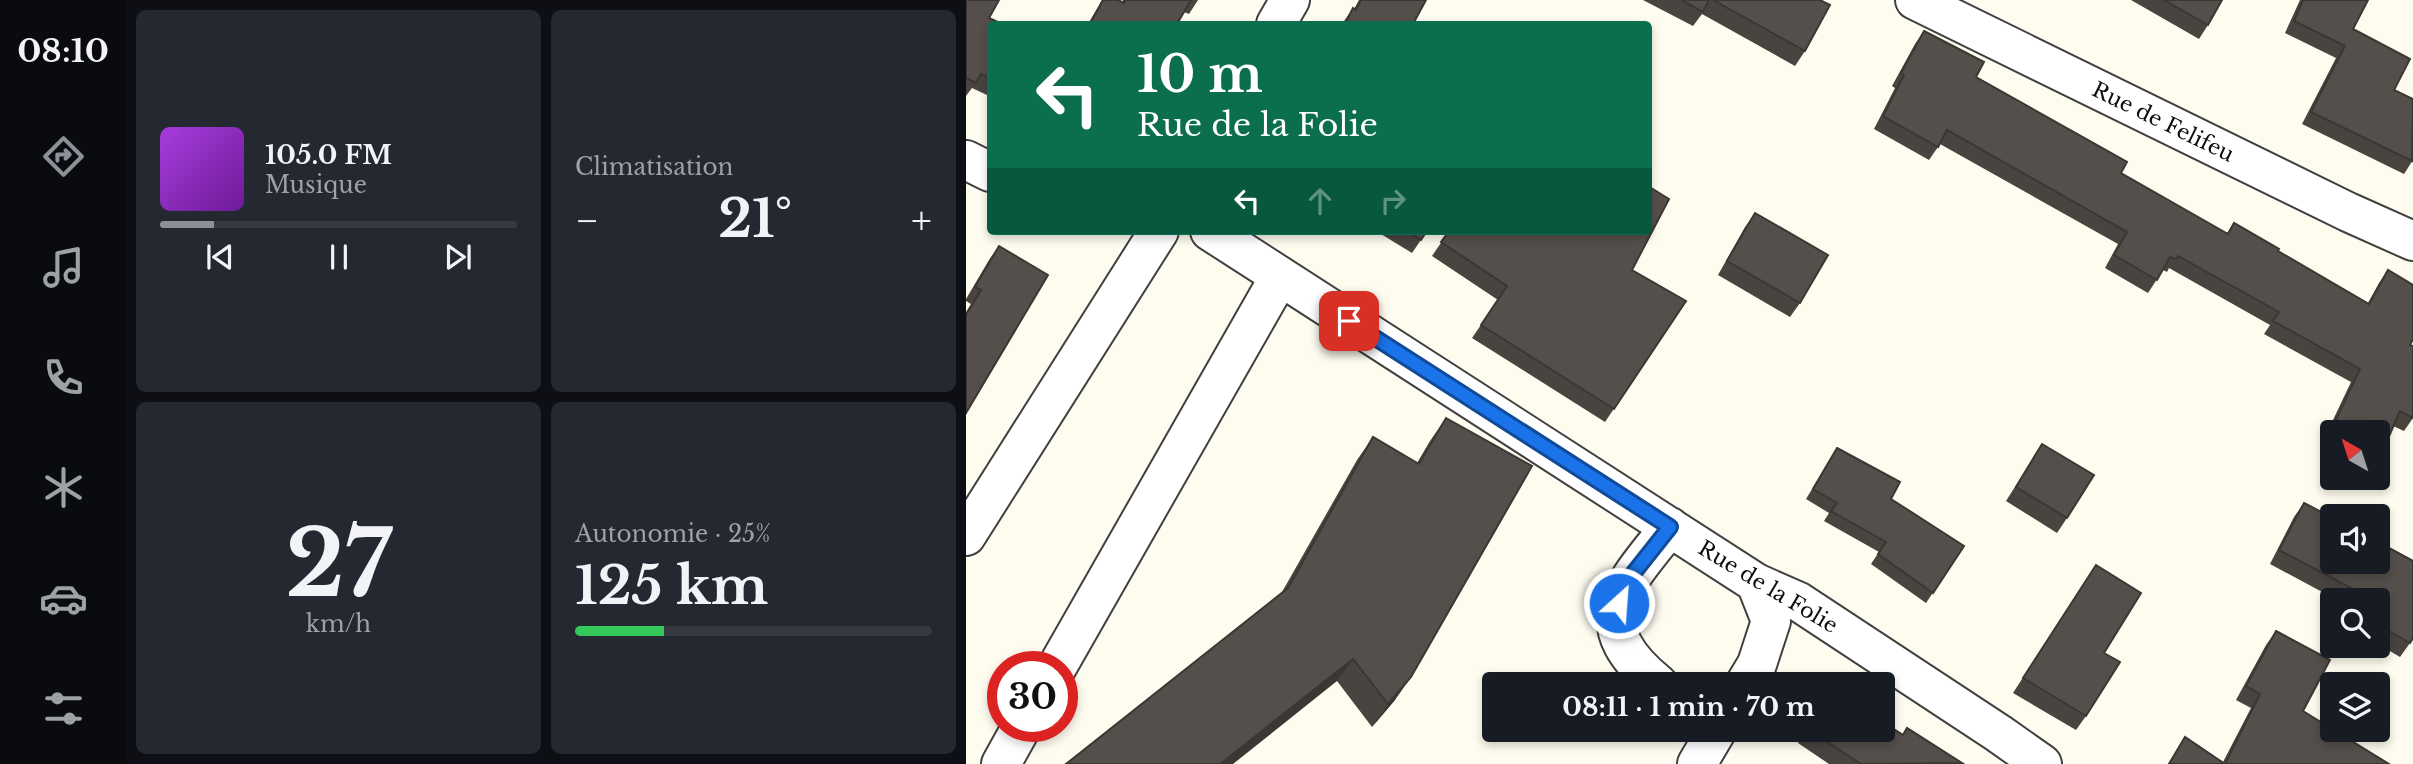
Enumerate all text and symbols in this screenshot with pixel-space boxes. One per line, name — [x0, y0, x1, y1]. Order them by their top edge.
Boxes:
text: 08:10 — [17, 31, 109, 71]
text: 10 m — [1137, 44, 1263, 105]
icon: left — [1022, 49, 1113, 140]
street label: Rue de Felifeu — [2088, 76, 2238, 168]
text: Rue de la Folie — [1137, 105, 1378, 145]
icon: directions — [39, 132, 88, 181]
text: 105.0 FM — [265, 139, 392, 171]
text: Climatisation — [575, 153, 733, 181]
text: Musique — [265, 171, 367, 199]
icon: left — [1228, 182, 1266, 220]
icon: ahead — [1301, 182, 1339, 220]
icon: right — [1374, 182, 1412, 220]
text: 21° — [718, 187, 792, 251]
text: − — [575, 197, 599, 244]
text: + — [911, 197, 932, 244]
icon: previous — [201, 238, 239, 276]
icon: pause — [320, 238, 358, 276]
icon: next — [439, 238, 477, 276]
icon: music — [39, 243, 88, 292]
pin — [1319, 291, 1379, 351]
icon: arrive — [1330, 302, 1368, 340]
icon: phone — [39, 353, 88, 402]
north arrow — [2320, 420, 2390, 490]
map controls — [2320, 420, 2390, 742]
icon: climate — [39, 463, 88, 512]
button: sound — [2320, 504, 2390, 574]
text: 27 — [285, 508, 392, 621]
text: Autonomie · 25% — [575, 520, 771, 548]
street label: Rue de la Folie — [1694, 535, 1842, 639]
text: 125 km — [575, 554, 768, 618]
position arrow — [1582, 566, 1656, 640]
icon: car — [39, 574, 88, 623]
button: search — [2320, 588, 2390, 658]
text: km/h — [306, 610, 371, 638]
speed limit sign: 30 — [987, 651, 1078, 742]
button: layers — [2320, 672, 2390, 742]
icon: filters — [39, 684, 88, 733]
text: 08:11 · 1 min · 70 m — [1562, 691, 1815, 723]

